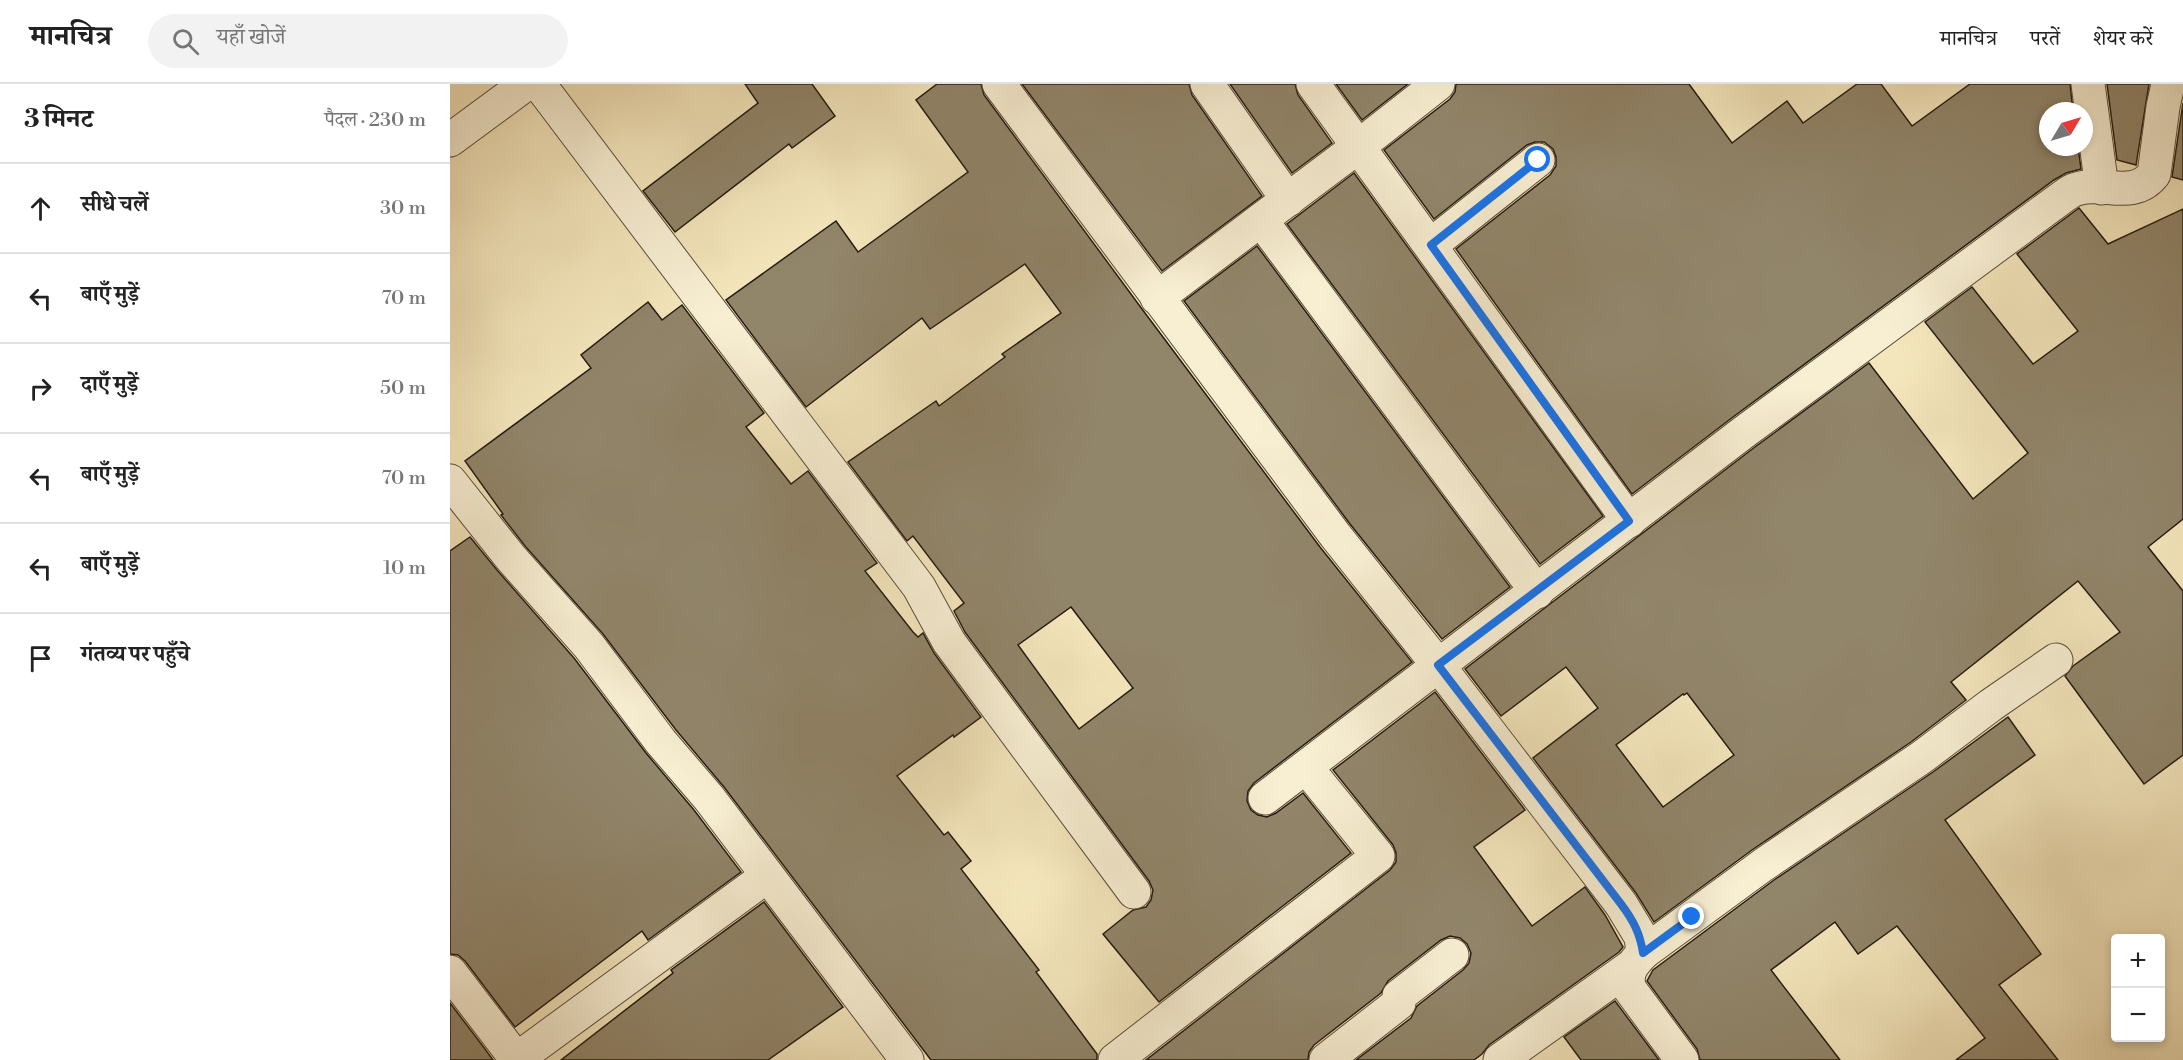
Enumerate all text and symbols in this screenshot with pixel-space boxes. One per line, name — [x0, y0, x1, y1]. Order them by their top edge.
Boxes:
search box — [148, 14, 568, 68]
text: मानचित्र — [30, 19, 112, 54]
text: यहाँ खोजें — [217, 24, 285, 51]
icon: search — [169, 25, 202, 58]
text: मानचित्र — [1940, 26, 1997, 52]
text: परतें — [2030, 26, 2060, 52]
text: शेयर करें — [2093, 26, 2153, 52]
north arrow — [2039, 102, 2093, 156]
text: 3 मिनट — [24, 103, 93, 135]
text: पैदल · 230 m — [324, 108, 426, 133]
route start — [1524, 146, 1550, 172]
text: सीधे चलें — [81, 191, 148, 218]
icon: ahead — [24, 192, 57, 225]
text: 30 m — [380, 196, 426, 221]
text: बाएँ मुड़ें — [81, 281, 139, 308]
icon: left — [24, 282, 57, 315]
text: 70 m — [382, 286, 426, 311]
text: दाएँ मुड़ें — [81, 371, 138, 398]
icon: right — [24, 372, 57, 405]
text: 50 m — [380, 376, 426, 401]
text: बाएँ मुड़ें — [81, 461, 139, 488]
icon: left — [24, 462, 57, 495]
text: 70 m — [382, 466, 426, 491]
text: बाएँ मुड़ें — [81, 551, 139, 578]
icon: left — [24, 552, 57, 585]
text: 10 m — [383, 556, 426, 581]
text: गंतव्य पर पहुँचे — [81, 641, 190, 668]
icon: arrive — [24, 642, 57, 675]
route end — [1678, 903, 1704, 929]
map controls — [2111, 934, 2165, 1042]
button: + — [2111, 934, 2165, 988]
button: − — [2111, 988, 2165, 1042]

